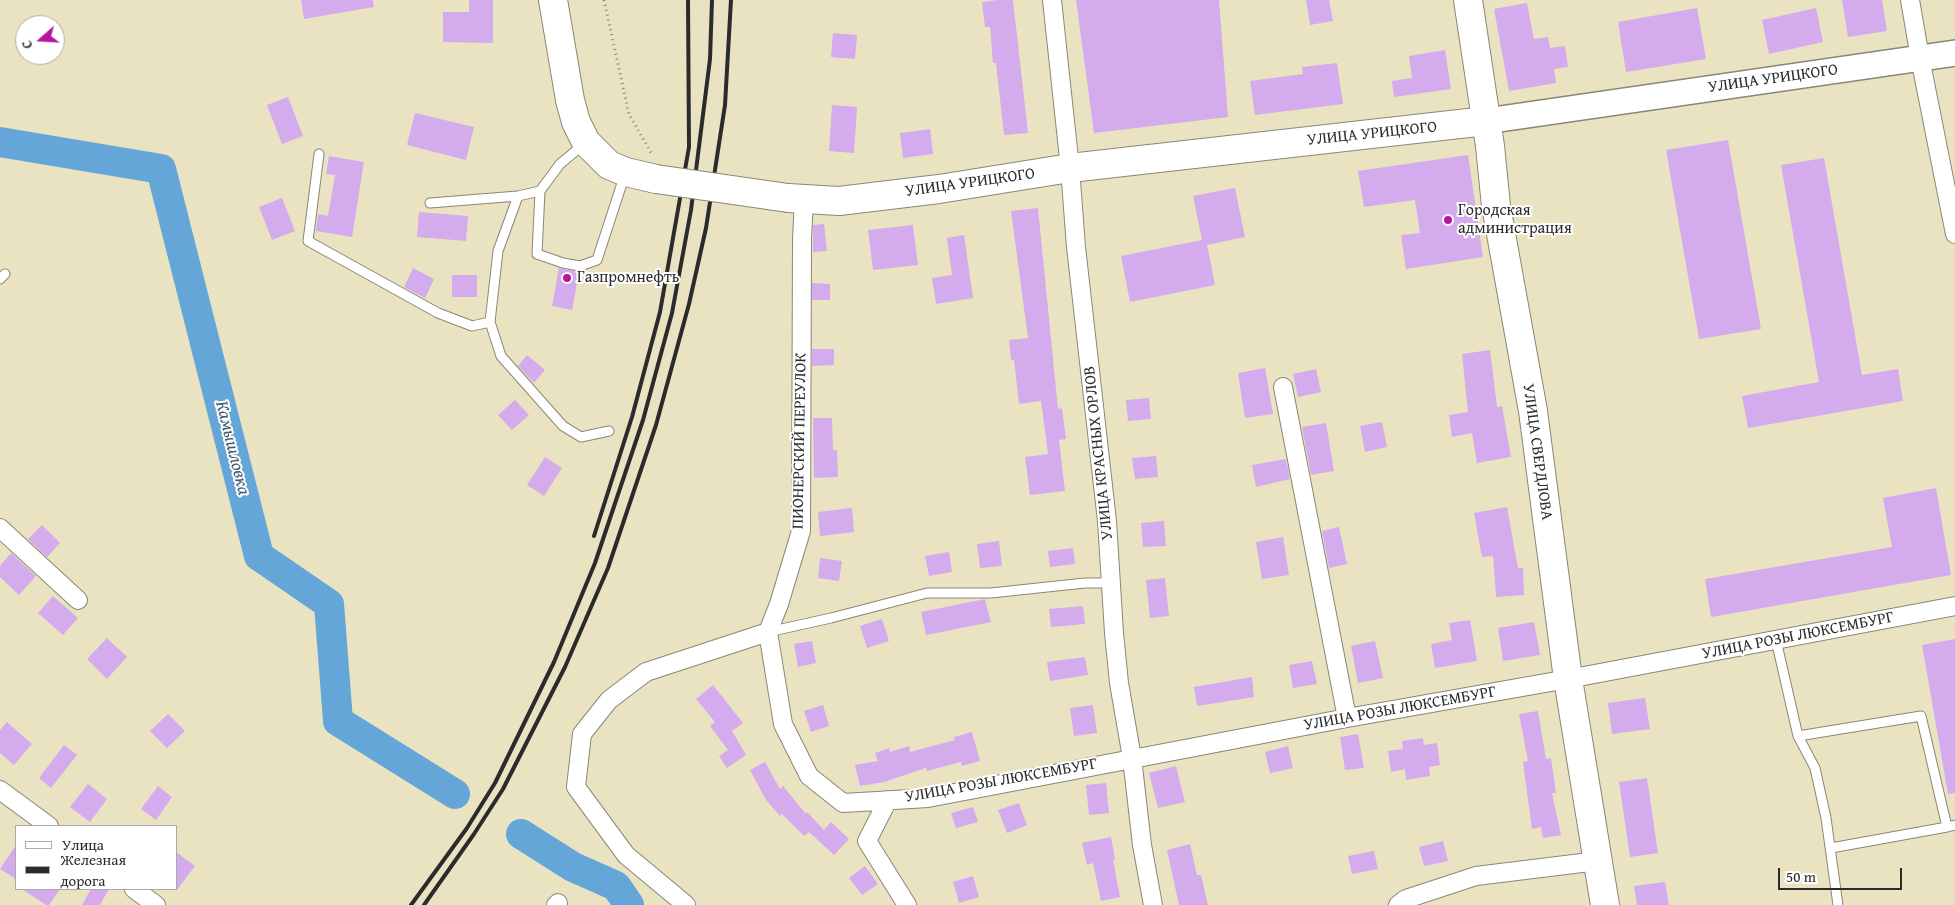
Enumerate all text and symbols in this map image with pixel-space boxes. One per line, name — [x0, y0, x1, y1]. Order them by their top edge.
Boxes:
north arrow — [15, 15, 65, 65]
text: С — [16, 38, 38, 52]
street label: УЛИЦА УРИЦКОГО — [1707, 60, 1839, 98]
street label: УЛИЦА УРИЦКОГО — [1306, 118, 1438, 150]
street label: УЛИЦА УРИЦКОГО — [904, 164, 1036, 202]
place label: Городская администрация — [1458, 201, 1572, 239]
marker: Городская администрация — [1442, 214, 1454, 226]
place label: Газпромнефть — [577, 268, 679, 288]
marker: Газпромнефть — [561, 272, 573, 284]
street label: ПИОНЕРСКИЙ ПЕРЕУЛОК — [789, 353, 811, 529]
street label: УЛИЦА КРАСНЫХ ОРЛОВ — [1080, 365, 1118, 541]
street label: УЛИЦА СВЕРДЛОВА — [1518, 383, 1556, 521]
water label: Камышловка — [210, 399, 254, 497]
street label: УЛИЦА РОЗЫ ЛЮКСЕМБУРГ — [1701, 608, 1895, 664]
street label: УЛИЦА РОЗЫ ЛЮКСЕМБУРГ — [1302, 683, 1498, 735]
street label: УЛИЦА РОЗЫ ЛЮКСЕМБУРГ — [903, 755, 1099, 807]
legend — [15, 825, 178, 890]
text: Улица — [62, 834, 104, 855]
text: Железная дорога — [60, 849, 126, 891]
scale bar — [1780, 858, 1904, 890]
text: 50 m — [1786, 866, 1816, 887]

